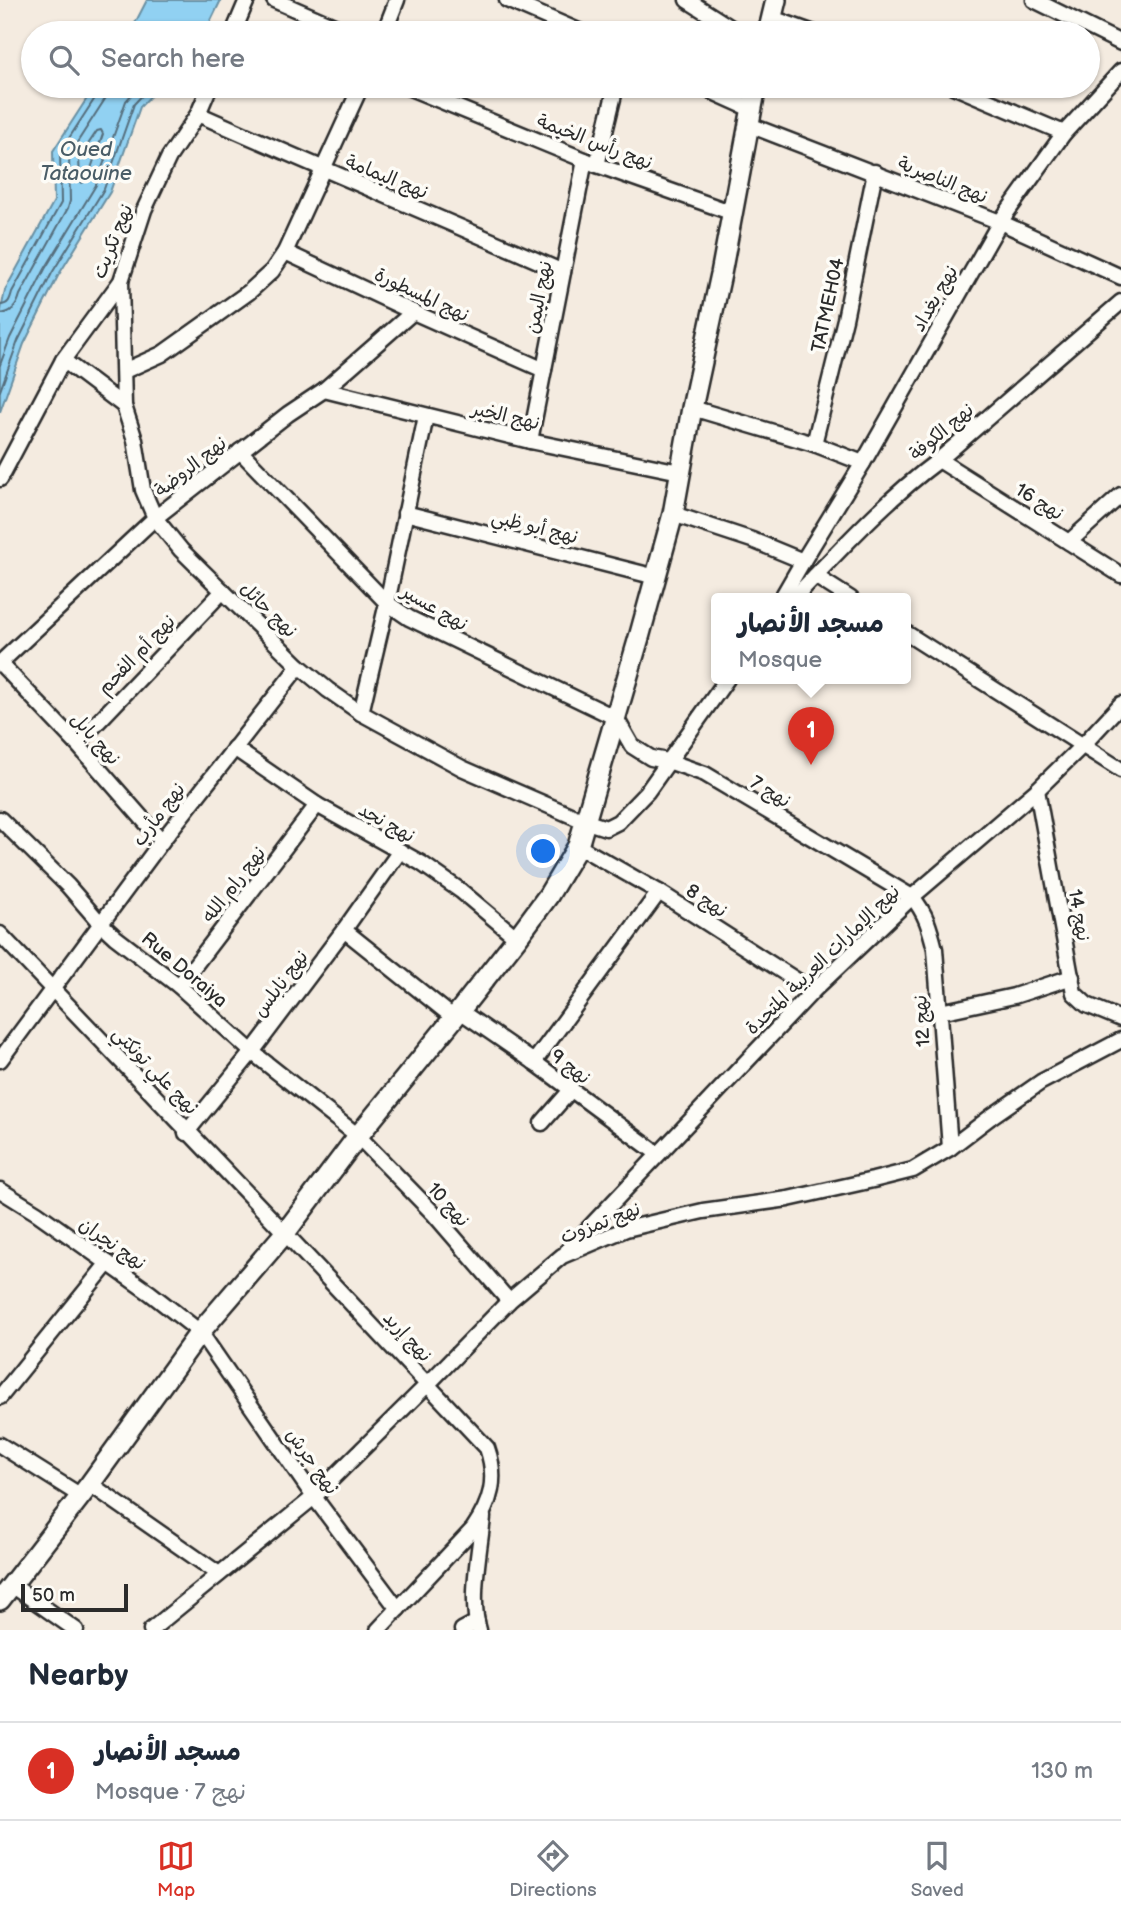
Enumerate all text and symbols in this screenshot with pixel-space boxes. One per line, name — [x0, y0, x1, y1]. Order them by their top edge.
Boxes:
search box — [21, 21, 1100, 98]
icon: search — [45, 41, 83, 79]
text: Search here — [101, 44, 245, 75]
street label: نهج رأس الخيمة — [533, 110, 655, 175]
water label: Oued Tataouine — [40, 137, 132, 186]
street label: نهج اليمامة — [342, 150, 431, 204]
street label: نهج الناصرية — [894, 152, 991, 209]
street label: نهج تكريت — [88, 201, 139, 282]
street label: TATMEH04 — [807, 256, 850, 355]
street label: نهج اليمن — [521, 259, 558, 336]
street label: نهج بغداد — [907, 262, 963, 336]
street label: نهج المسطورة — [370, 263, 472, 327]
street label: نهج الخبر — [467, 397, 542, 435]
street label: نهج الكوفة — [905, 399, 979, 466]
street label: نهج الروضة — [150, 432, 232, 503]
street label: نهج 16 — [1011, 479, 1067, 526]
street label: نهج أبو ظبي — [488, 506, 580, 553]
street label: نهج حائل — [235, 577, 301, 643]
street label: نهج عسير — [395, 579, 472, 636]
popup — [711, 593, 911, 684]
text: مسجد الأنصار — [738, 609, 884, 640]
street label: نهج أم الفحم — [93, 610, 182, 701]
text: Mosque — [738, 646, 822, 674]
pin: 1 — [788, 707, 834, 765]
street label: نهج بابل — [65, 708, 125, 770]
street label: نهج 7 — [746, 771, 794, 813]
street label: نهج مأرب — [128, 779, 191, 851]
street label: نهج نجد — [354, 798, 419, 848]
your location — [526, 834, 560, 868]
street label: نهج رام الله — [197, 842, 273, 929]
street label: نهج 8 — [681, 880, 731, 923]
street label: نهج الإمارات العربية المتحدة — [741, 880, 905, 1040]
street label: نهج 14 — [1063, 887, 1094, 943]
street label: Rue Doraiya — [136, 927, 232, 1013]
street label: نهج نابلس — [249, 946, 314, 1022]
street label: نهج 12 — [909, 994, 936, 1048]
street label: نهج علي تونكتي — [104, 1022, 203, 1123]
street label: نهج 9 — [545, 1045, 595, 1090]
street label: نهج 10 — [422, 1178, 474, 1232]
street label: نهج تمزوت — [557, 1198, 644, 1249]
street label: نهج نجران — [74, 1213, 150, 1275]
street label: نهج إربد — [378, 1307, 436, 1367]
street label: نهج جرش — [281, 1424, 343, 1499]
scale bar — [21, 1581, 128, 1613]
text: 50 m — [32, 1584, 75, 1607]
text: Nearby — [28, 1658, 128, 1694]
text: مسجد الأنصار — [95, 1737, 241, 1768]
text: 1 — [46, 1757, 56, 1785]
text: 130 m — [1031, 1757, 1093, 1785]
text: Mosque · نهج 7 — [95, 1778, 246, 1806]
tab: Map — [157, 1837, 195, 1902]
tab: Directions — [509, 1837, 597, 1902]
tab: Saved — [911, 1837, 964, 1902]

